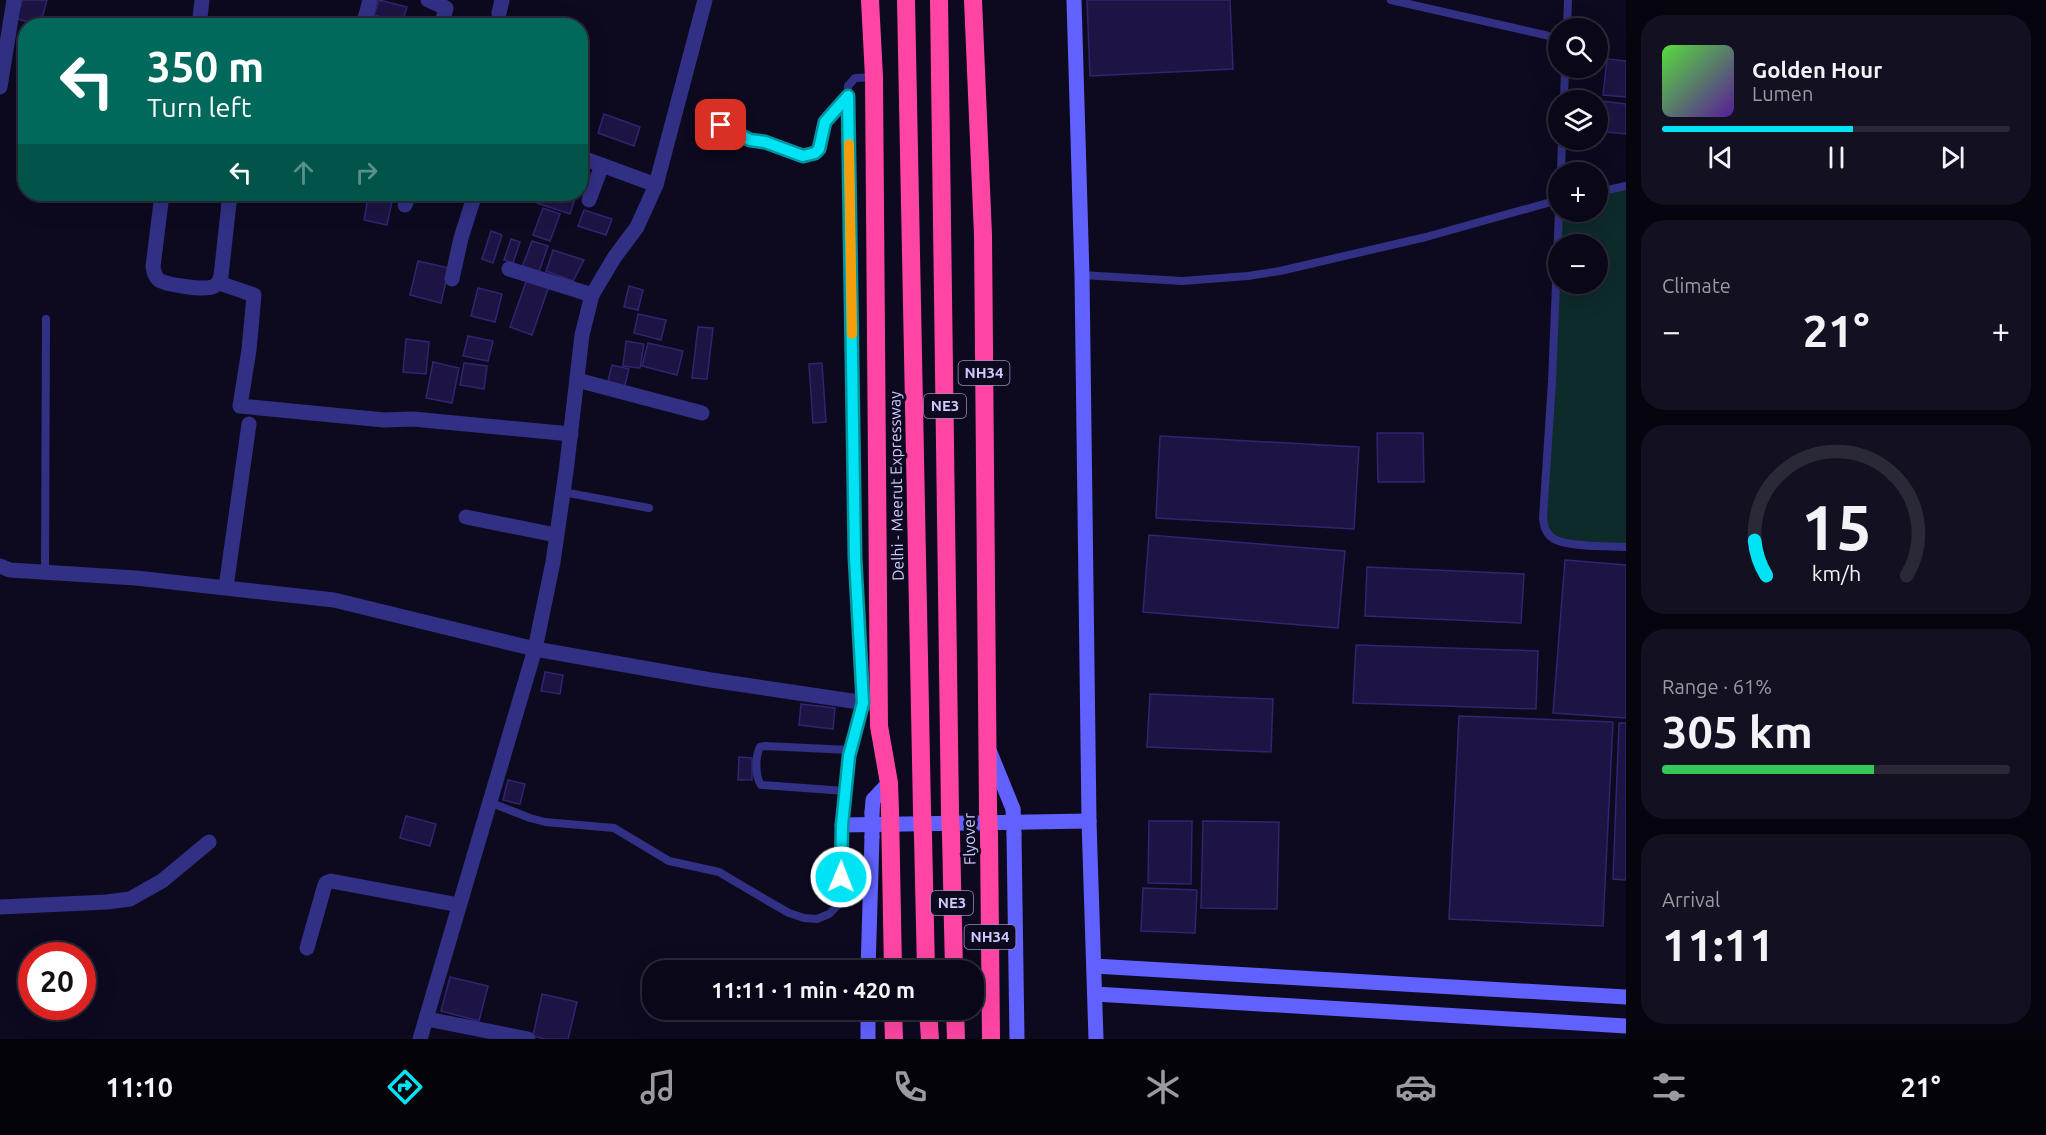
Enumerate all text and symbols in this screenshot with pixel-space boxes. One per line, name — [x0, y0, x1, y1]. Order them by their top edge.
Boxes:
map controls — [1548, 18, 1608, 294]
button: search — [1548, 18, 1608, 78]
icon: left — [48, 42, 126, 120]
text: 350 m — [147, 43, 264, 90]
text: Golden Hour — [1752, 57, 1882, 82]
text: Lumen — [1752, 82, 1813, 105]
button: layers — [1548, 90, 1608, 150]
text: Turn left — [147, 92, 251, 122]
pin — [695, 99, 746, 150]
icon: arrive — [704, 108, 737, 141]
icon: previous — [1704, 141, 1737, 174]
icon: pause — [1820, 141, 1853, 174]
icon: next — [1936, 141, 1969, 174]
icon: left — [224, 156, 257, 189]
icon: ahead — [287, 156, 320, 189]
icon: right — [350, 156, 383, 189]
button: + — [1548, 162, 1608, 222]
button: − — [1548, 234, 1608, 294]
text: Climate — [1662, 274, 1731, 297]
text: 21° — [1803, 305, 1869, 356]
text: − — [1662, 312, 1681, 349]
text: + — [1991, 312, 2010, 349]
road number: NH34 — [958, 361, 1010, 385]
street label: Delhi - Meerut Expressway — [885, 391, 907, 581]
road number: NE3 — [924, 394, 966, 418]
text: 15 — [1801, 493, 1871, 563]
text: km/h — [1811, 562, 1861, 586]
text: Range · 61% — [1662, 675, 1772, 698]
text: 305 km — [1662, 706, 1813, 757]
street label: Flyover — [960, 813, 978, 865]
position arrow — [809, 845, 873, 909]
text: Arrival — [1662, 888, 1720, 911]
road number: NE3 — [931, 891, 973, 915]
text: 11:11 — [1662, 919, 1775, 970]
road number: NH34 — [964, 925, 1016, 949]
speed limit sign: 20 — [18, 942, 96, 1020]
text: 11:11 · 1 min · 420 m — [711, 977, 915, 1002]
icon: directions — [384, 1066, 426, 1108]
icon: music — [637, 1066, 679, 1108]
icon: phone — [889, 1066, 931, 1108]
icon: climate — [1142, 1066, 1184, 1108]
icon: car — [1395, 1066, 1437, 1108]
icon: filters — [1648, 1066, 1690, 1108]
text: 11:10 — [105, 1072, 173, 1102]
text: 21° — [1901, 1072, 1941, 1102]

